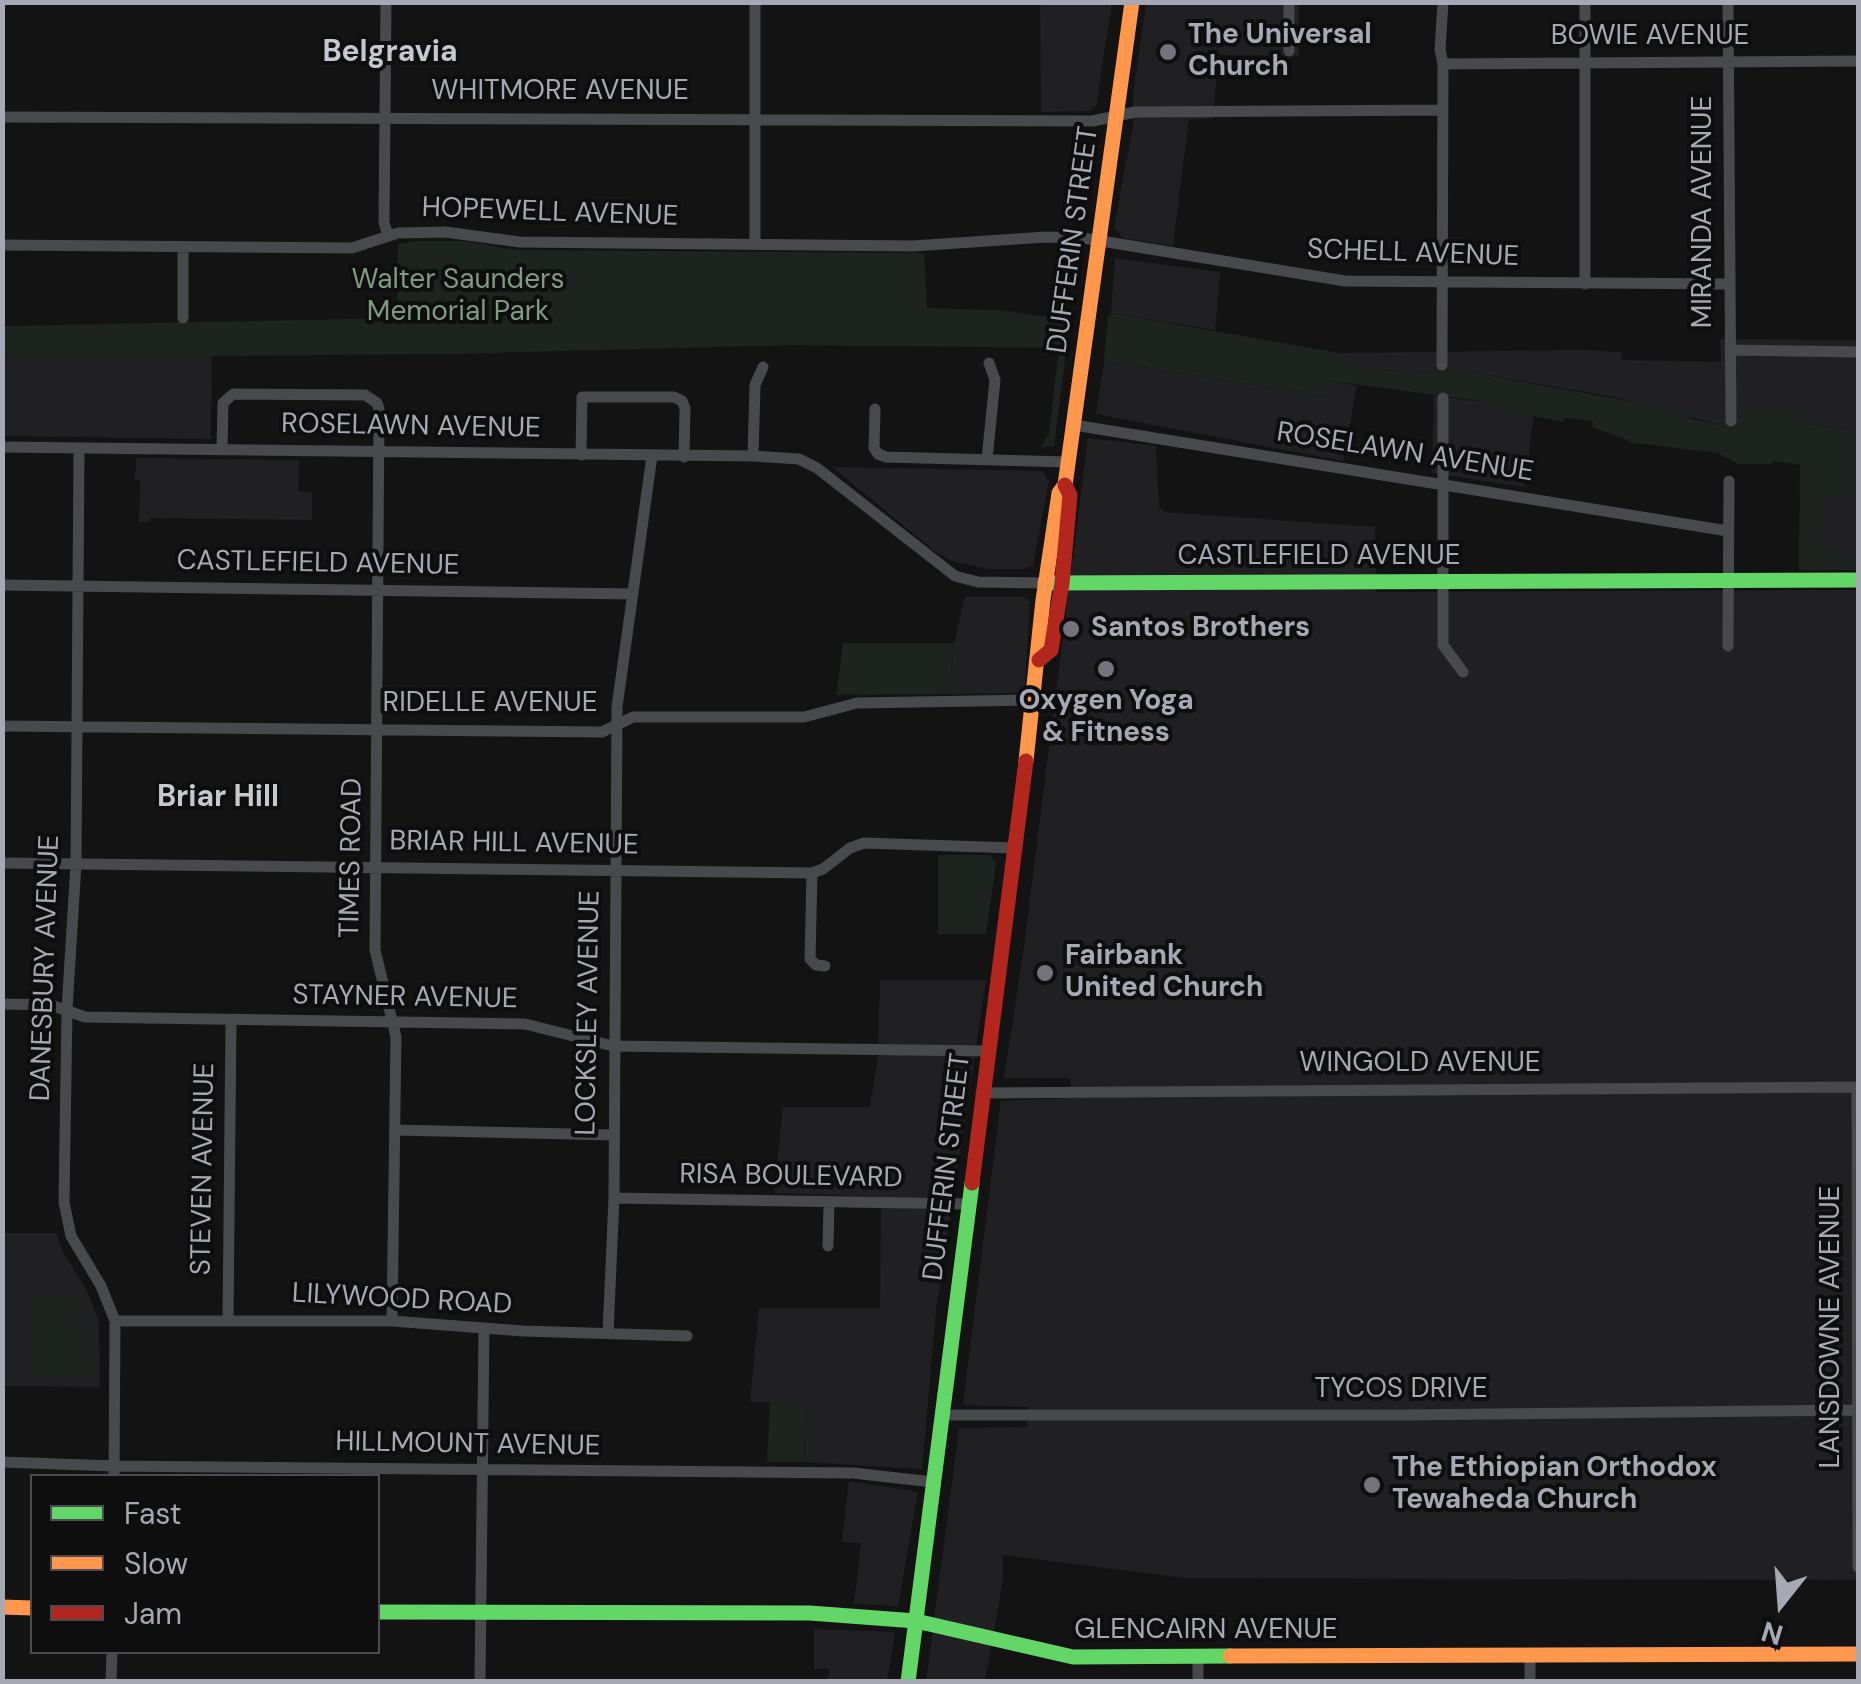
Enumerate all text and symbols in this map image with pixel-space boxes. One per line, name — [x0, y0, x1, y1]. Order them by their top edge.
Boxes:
place label: The Universal Church — [1188, 19, 1372, 85]
street label: BOWIE AVENUE — [1551, 20, 1749, 54]
district label: Belgravia — [322, 35, 458, 71]
marker: The Universal Church — [1157, 41, 1179, 63]
street label: WHITMORE AVENUE — [431, 75, 689, 109]
street label: MIRANDA AVENUE — [1687, 96, 1721, 328]
street label: DUFFERIN STREET — [1041, 124, 1107, 356]
street label: HOPEWELL AVENUE — [421, 192, 679, 234]
street label: SCHELL AVENUE — [1306, 234, 1520, 274]
park label: Walter Saunders Memorial Park — [352, 264, 564, 330]
street label: ROSELAWN AVENUE — [281, 408, 541, 446]
street label: ROSELAWN AVENUE — [1274, 416, 1536, 490]
street label: CASTLEFIELD AVENUE — [1178, 540, 1460, 574]
street label: CASTLEFIELD AVENUE — [176, 545, 460, 583]
place label: Santos Brothers — [1091, 612, 1310, 646]
marker: Santos Brothers — [1060, 618, 1082, 640]
marker: Oxygen Yoga & Fitness — [1095, 658, 1117, 680]
place label: Oxygen Yoga & Fitness — [1018, 685, 1194, 751]
street label: RIDELLE AVENUE — [383, 687, 597, 721]
street label: TIMES ROAD — [334, 778, 370, 938]
district label: Briar Hill — [157, 780, 279, 816]
street label: BRIAR HILL AVENUE — [389, 825, 639, 863]
street label: DANESBURY AVENUE — [25, 834, 67, 1102]
street label: LOCKSLEY AVENUE — [570, 890, 608, 1136]
place label: Fairbank United Church — [1065, 940, 1263, 1006]
marker: Fairbank United Church — [1034, 962, 1056, 984]
street label: STAYNER AVENUE — [292, 979, 518, 1017]
street label: WINGOLD AVENUE — [1299, 1047, 1541, 1081]
street label: DUFFERIN STREET — [917, 1051, 979, 1283]
street label: STEVEN AVENUE — [185, 1062, 223, 1276]
street label: RISA BOULEVARD — [679, 1158, 903, 1196]
street label: LANSDOWNE AVENUE — [1815, 1186, 1849, 1468]
street label: LILYWOOD ROAD — [291, 1277, 513, 1323]
street label: TYCOS DRIVE — [1314, 1373, 1488, 1407]
street label: HILLMOUNT AVENUE — [335, 1426, 601, 1464]
place label: The Ethiopian Orthodox Tewaheda Church — [1392, 1452, 1717, 1518]
legend — [30, 1474, 380, 1654]
marker: The Ethiopian Orthodox Tewaheda Church — [1361, 1474, 1383, 1496]
text: Fast — [124, 1494, 182, 1533]
text: Slow — [124, 1544, 188, 1583]
north arrow — [1731, 1554, 1831, 1654]
text: Jam — [124, 1594, 182, 1633]
text: N — [1757, 1612, 1787, 1654]
street label: GLENCAIRN AVENUE — [1074, 1614, 1338, 1648]

